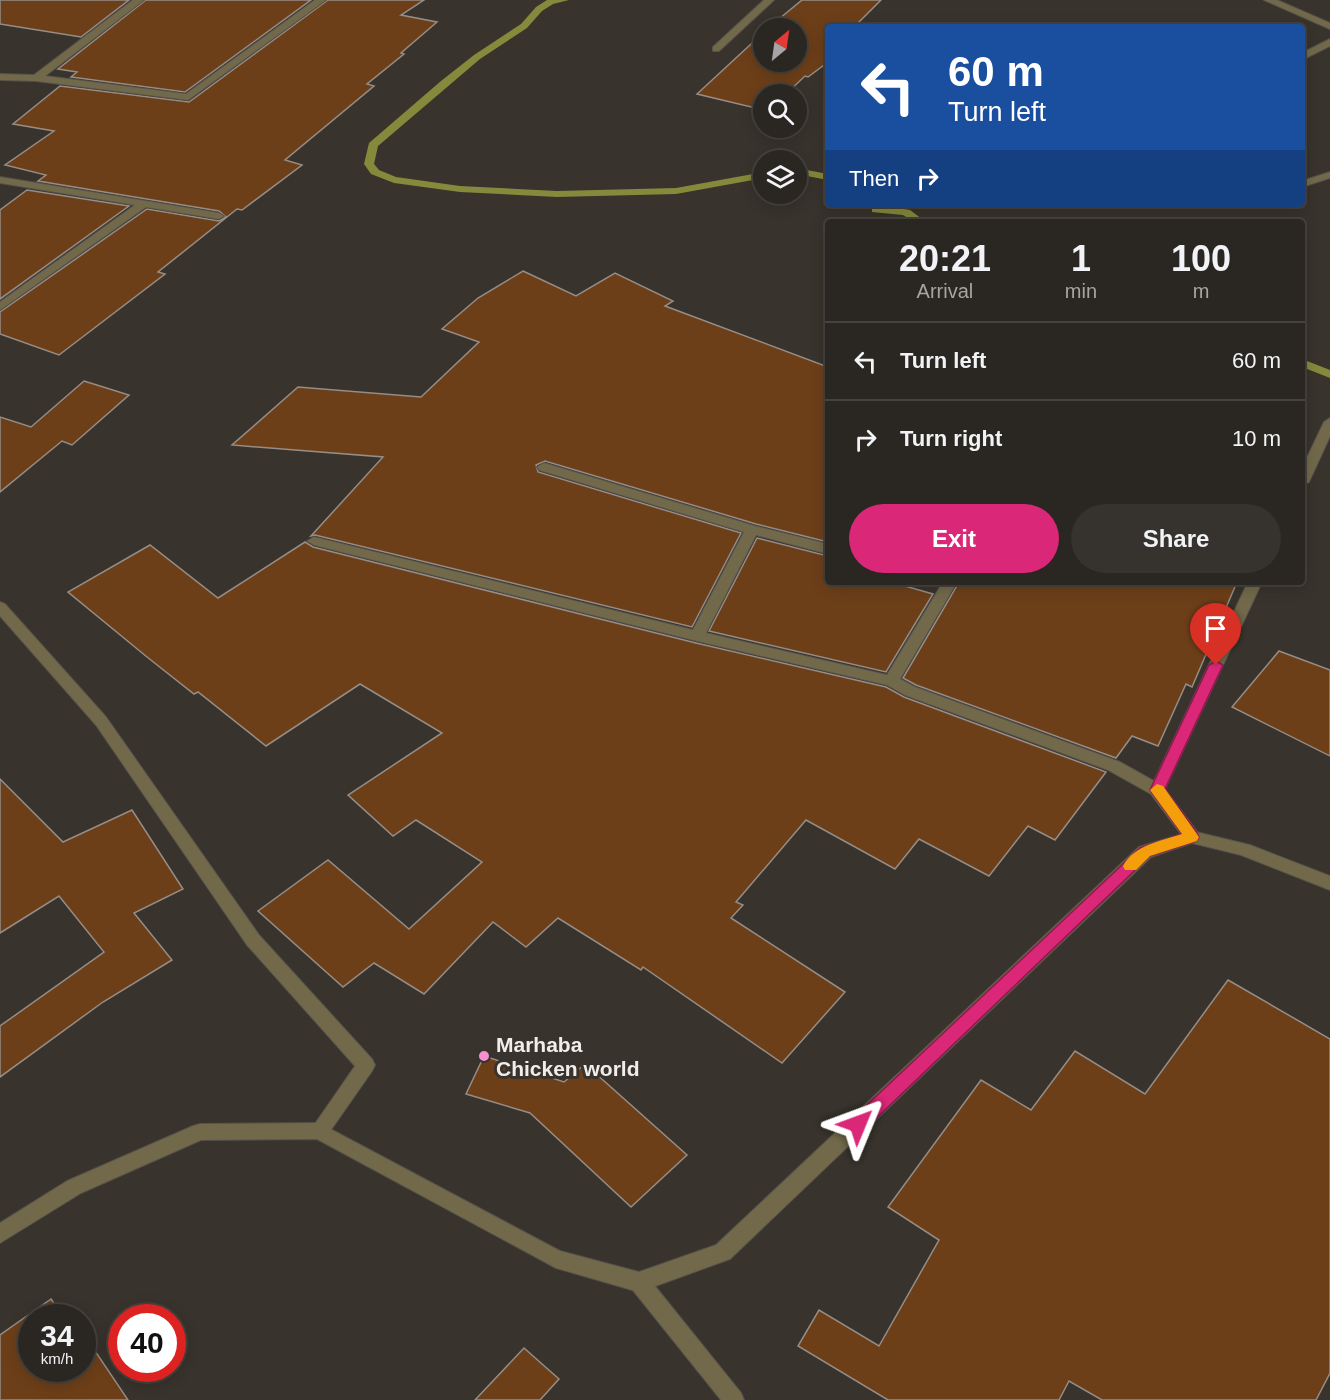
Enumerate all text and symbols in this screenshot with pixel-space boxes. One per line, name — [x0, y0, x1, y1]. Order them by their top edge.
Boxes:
north arrow — [753, 18, 807, 72]
map controls — [753, 18, 807, 204]
icon: left — [849, 48, 927, 126]
text: 60 m — [948, 48, 1044, 95]
button: search — [753, 84, 807, 138]
text: Turn left — [948, 97, 1046, 127]
button: layers — [753, 150, 807, 204]
icon: right — [911, 162, 944, 195]
text: Then — [849, 166, 899, 191]
text: 20:21 — [899, 238, 991, 279]
text: 1 — [1071, 238, 1091, 279]
text: 100 — [1171, 238, 1231, 279]
text: Arrival — [917, 280, 973, 302]
text: min — [1065, 280, 1097, 302]
text: m — [1193, 280, 1209, 302]
icon: left — [849, 345, 882, 378]
text: Turn left — [900, 348, 986, 373]
text: 60 m — [1232, 348, 1281, 373]
icon: right — [849, 423, 882, 456]
text: Turn right — [900, 426, 1002, 451]
text: 10 m — [1232, 426, 1281, 451]
button: Exit — [849, 504, 1059, 573]
button: Share — [1071, 504, 1281, 573]
pin — [1190, 603, 1241, 665]
icon: arrive — [1199, 612, 1232, 645]
place label: Marhaba Chicken world — [496, 1033, 640, 1080]
marker: Marhaba Chicken world — [477, 1049, 491, 1063]
position arrow — [826, 1092, 890, 1156]
speed limit sign: 40 — [108, 1304, 186, 1382]
text: 34 — [40, 1319, 74, 1352]
text: km/h — [41, 1350, 73, 1367]

